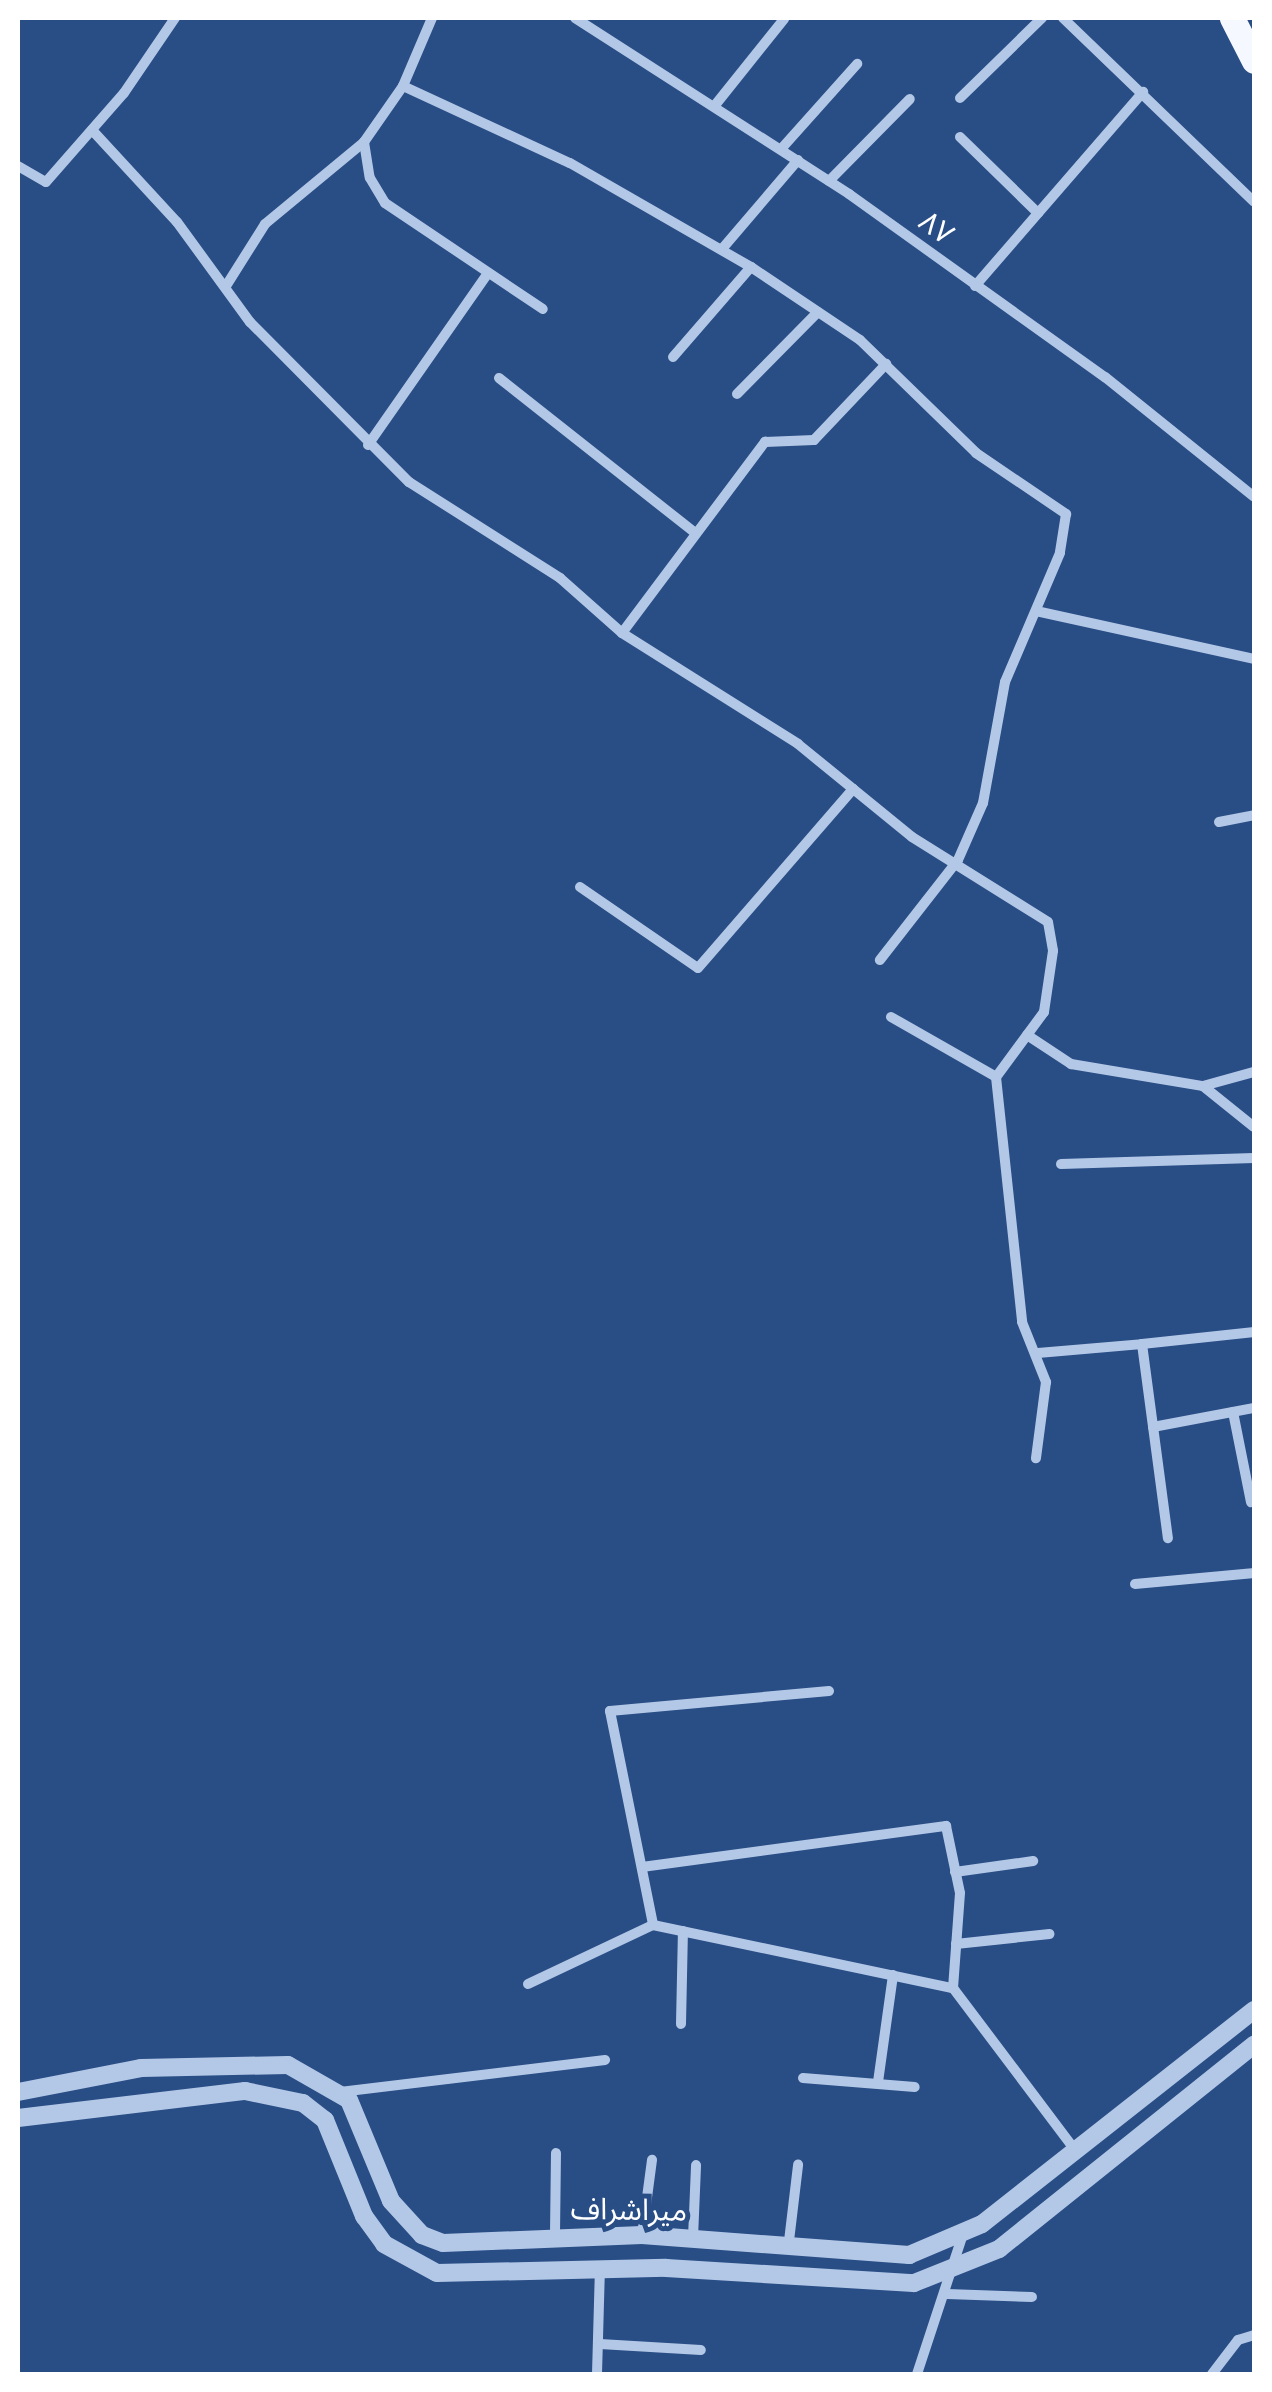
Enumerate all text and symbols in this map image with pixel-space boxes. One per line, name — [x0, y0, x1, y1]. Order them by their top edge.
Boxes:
street label: ۸۷ — [913, 202, 961, 252]
street label: میراشراف — [570, 2190, 688, 2228]

